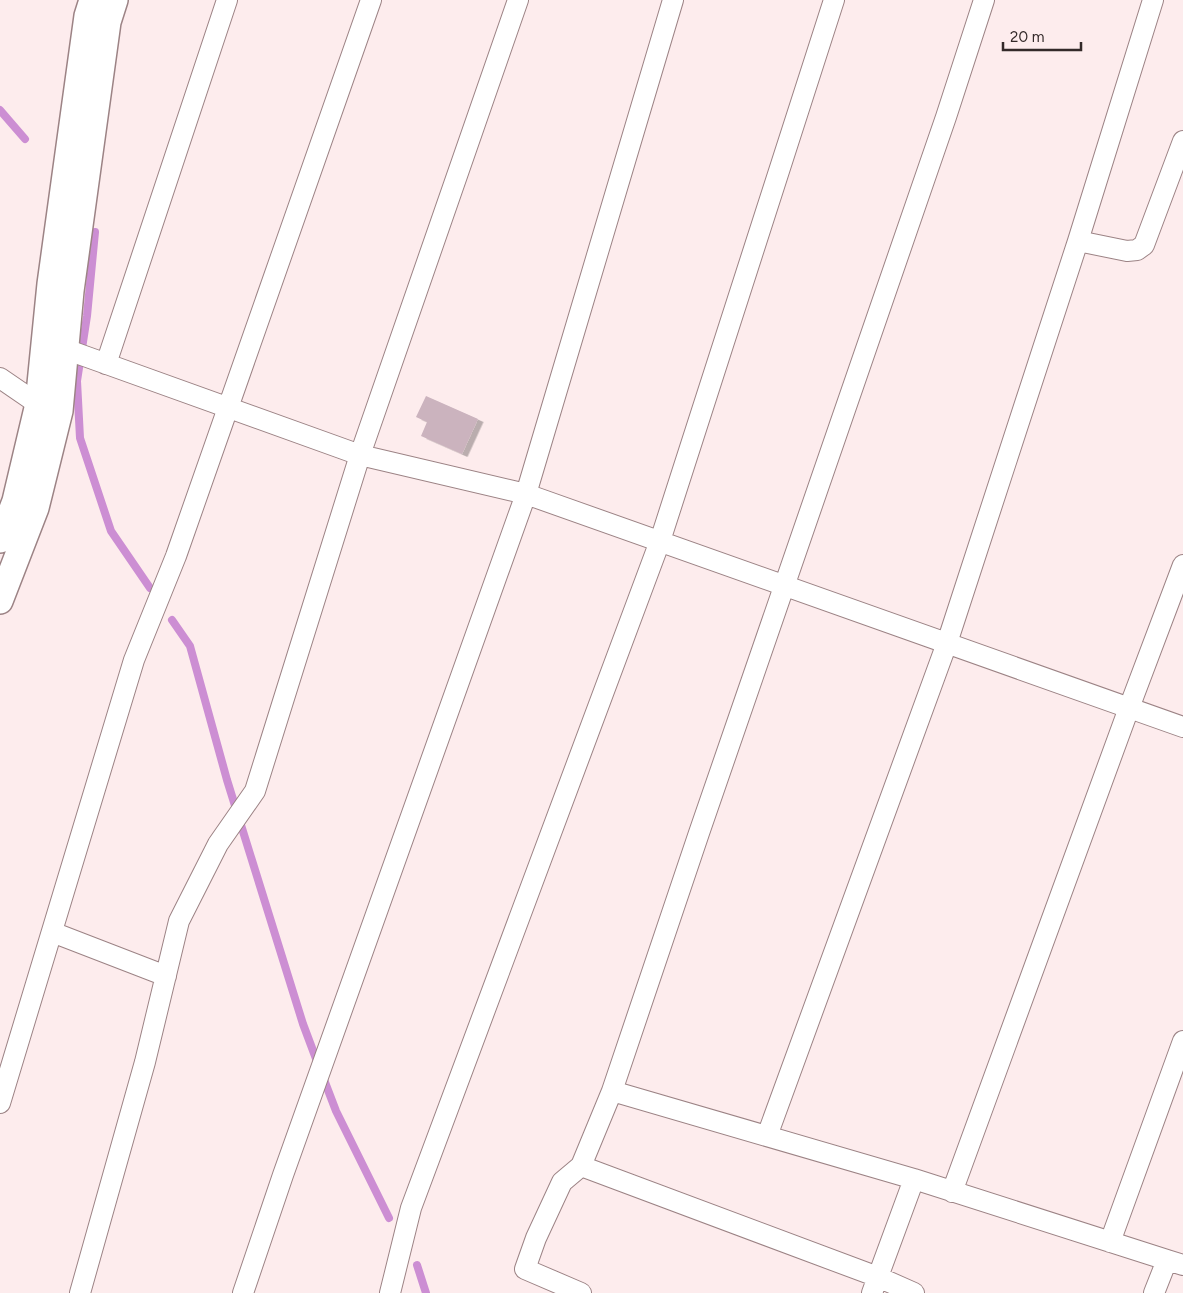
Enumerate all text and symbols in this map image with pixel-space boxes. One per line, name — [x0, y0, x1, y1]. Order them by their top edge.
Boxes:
scale bar — [1003, 20, 1080, 52]
text: 20 m — [1010, 28, 1044, 46]

